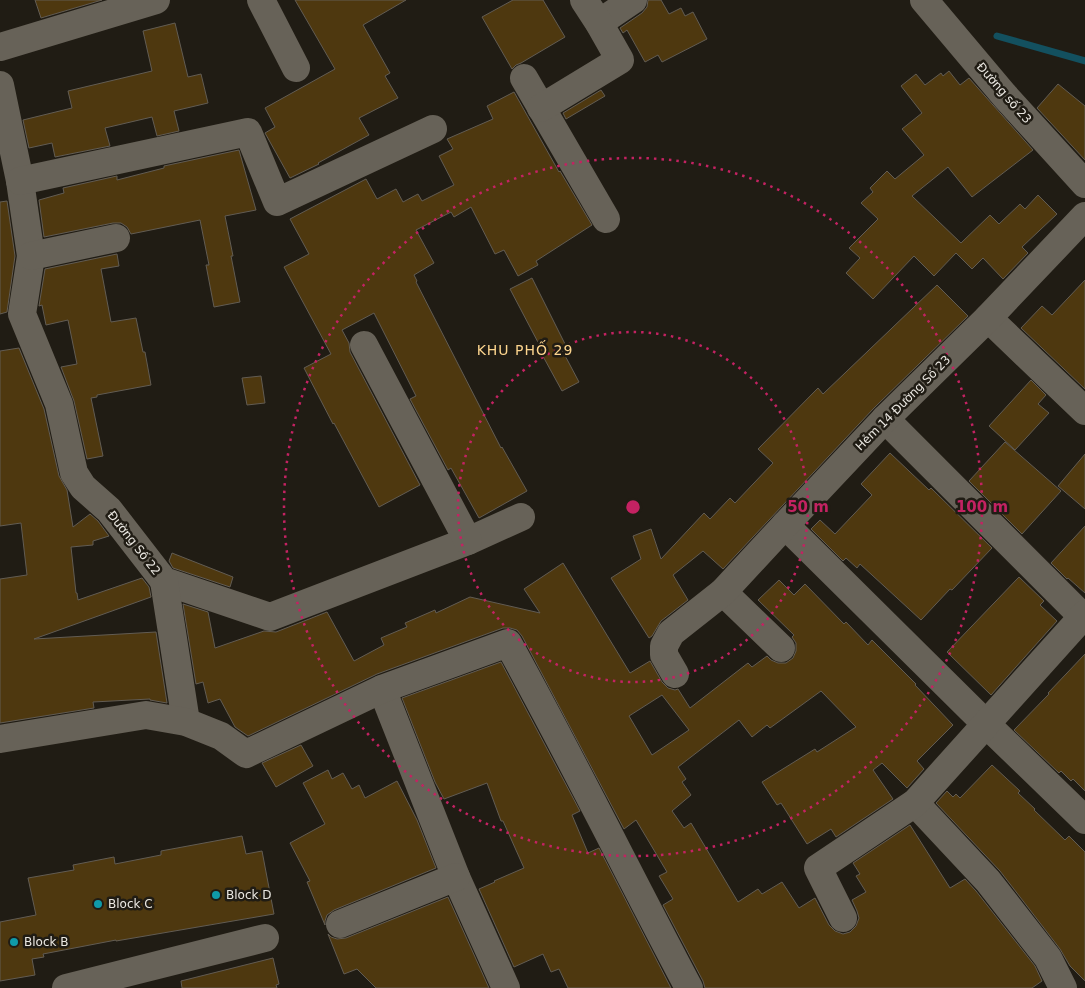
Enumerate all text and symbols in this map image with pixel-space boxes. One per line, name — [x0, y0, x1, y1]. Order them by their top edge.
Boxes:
street label: Đường số 23 — [974, 60, 1034, 126]
district label: KHU PHỐ 29 — [477, 340, 573, 358]
street label: Hẻm 14 Đường Số 23 — [853, 353, 953, 453]
centre of rings — [624, 498, 642, 516]
text: 50 m — [787, 498, 829, 516]
text: 100 m — [956, 498, 1008, 516]
street label: Đường Số 22 — [105, 508, 163, 578]
place label: Block D — [226, 888, 272, 902]
marker: Block D — [210, 889, 222, 901]
place label: Block C — [108, 897, 153, 911]
marker: Block C — [92, 898, 104, 910]
place label: Block B — [24, 935, 69, 949]
marker: Block B — [8, 936, 20, 948]

